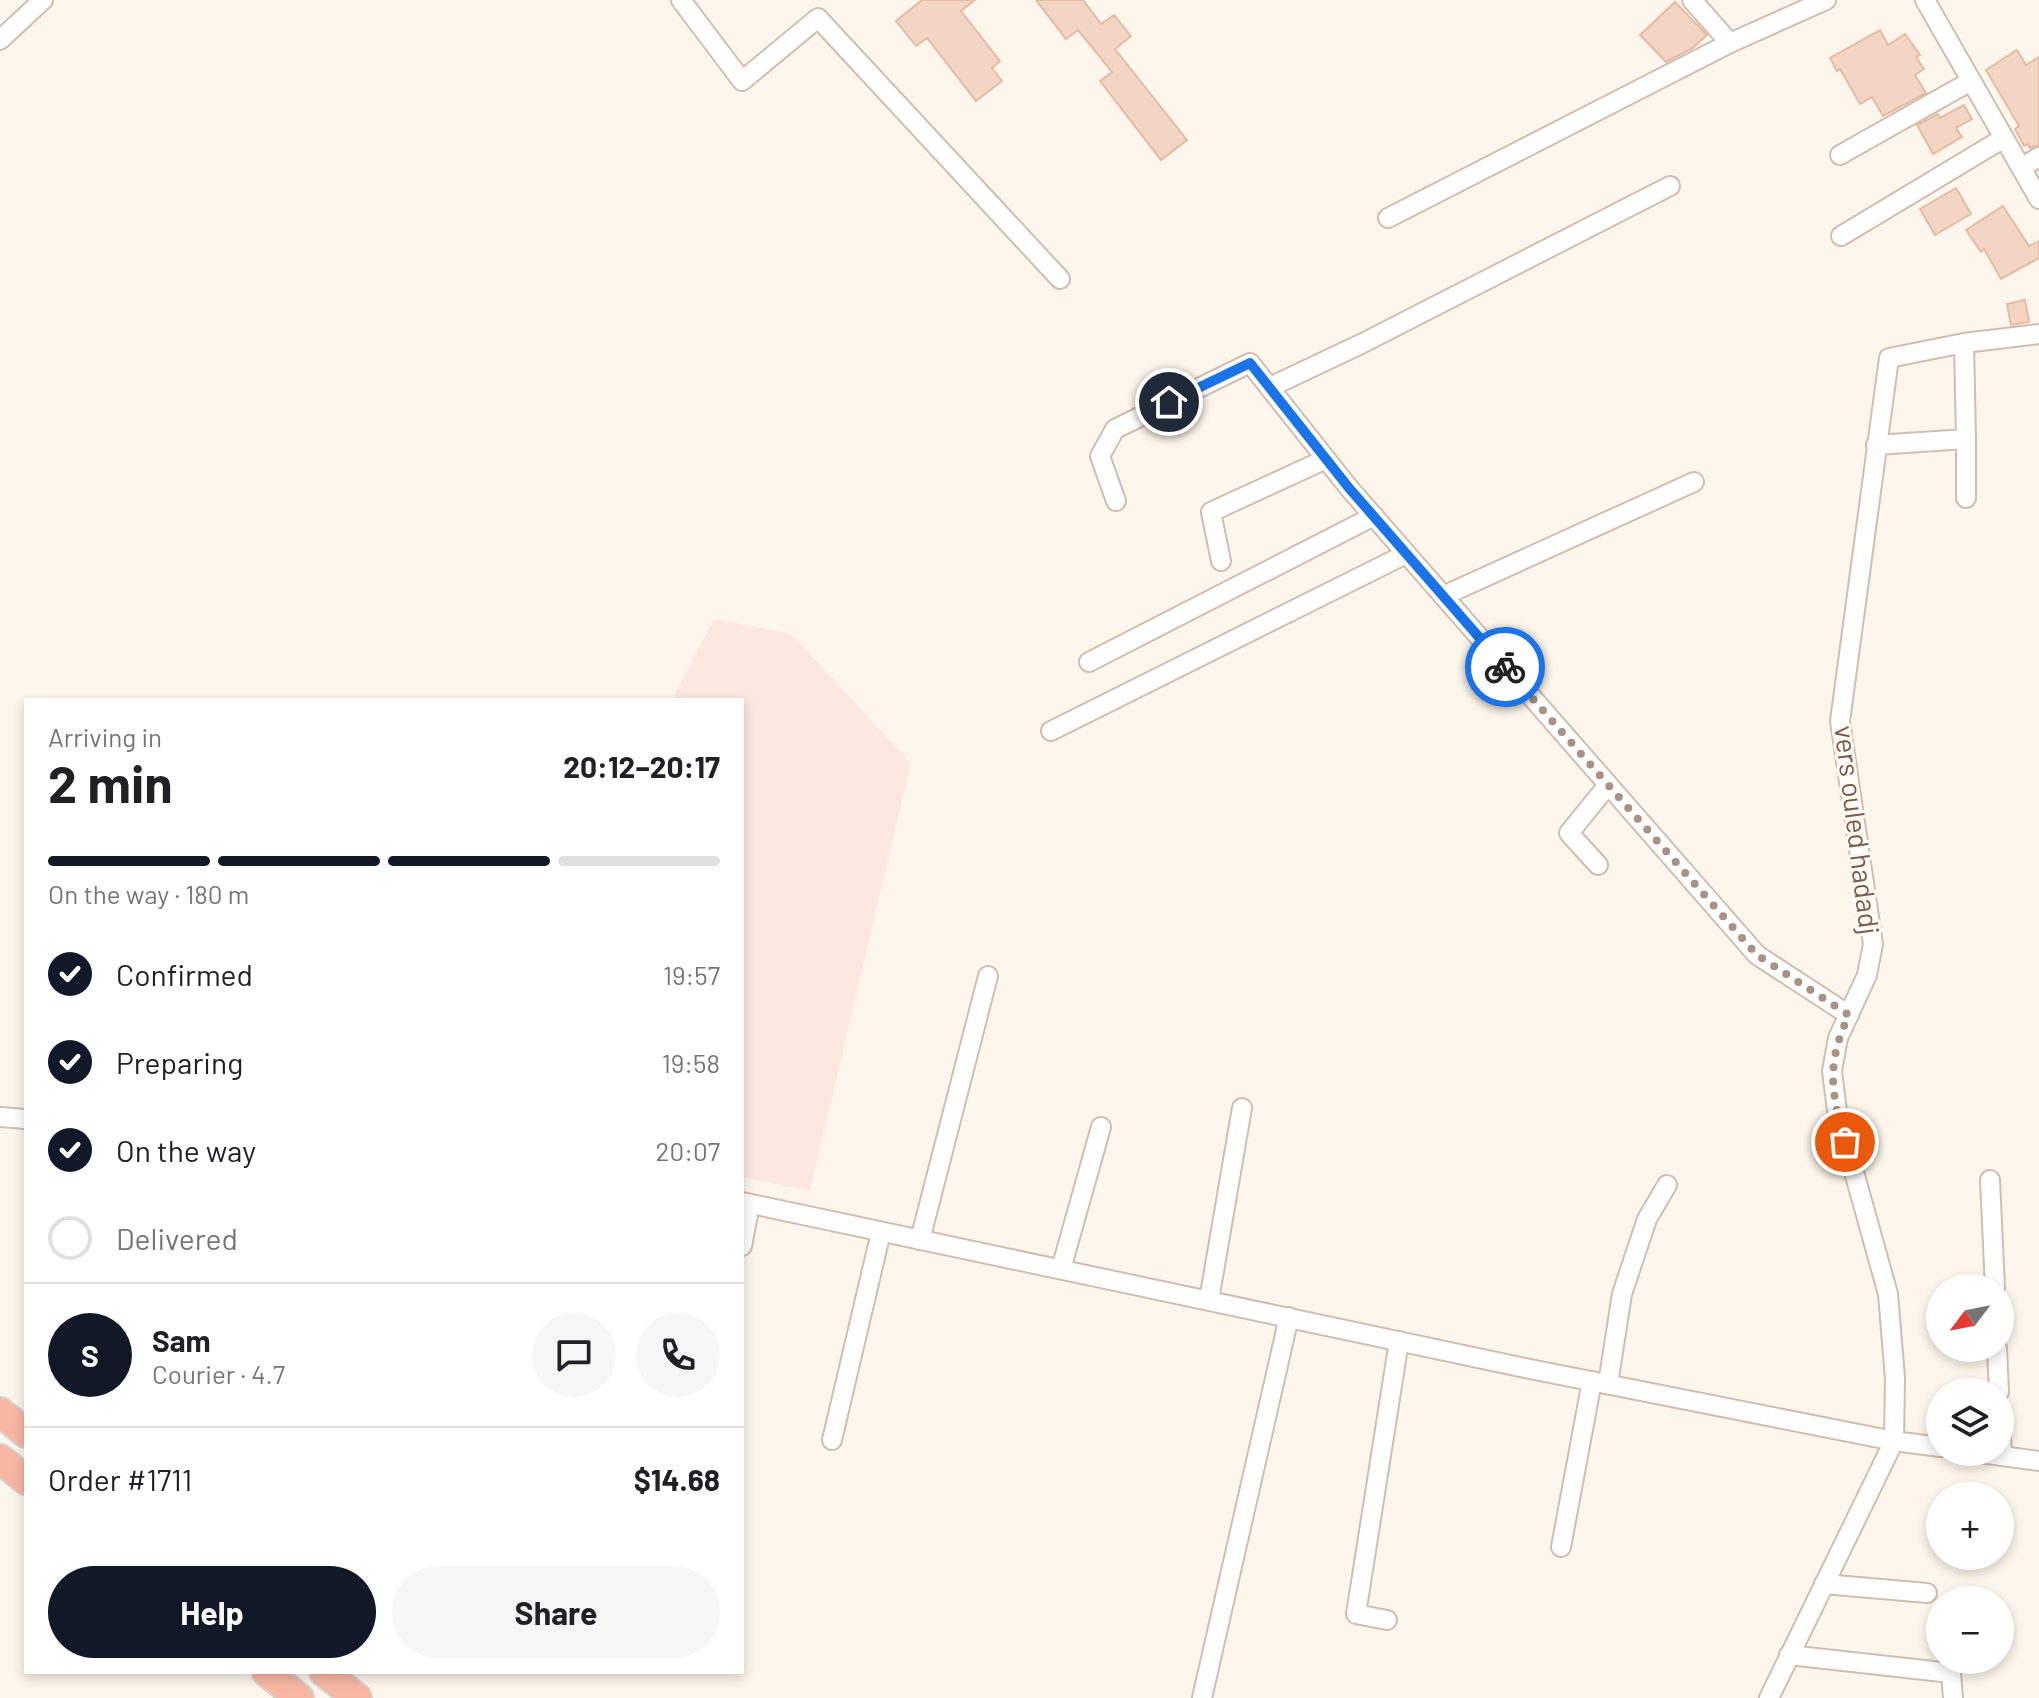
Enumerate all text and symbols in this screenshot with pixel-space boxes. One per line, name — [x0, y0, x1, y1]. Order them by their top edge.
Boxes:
pin — [1135, 368, 1203, 436]
icon: home — [1147, 380, 1191, 424]
courier — [1465, 627, 1545, 707]
icon: bike — [1483, 645, 1527, 689]
text: Arriving in — [48, 721, 162, 752]
street label: vers ouled hadadj — [1828, 723, 1888, 936]
text: 20:12–20:17 — [563, 748, 720, 784]
text: 2 min — [48, 751, 173, 813]
text: On the way · 180 m — [48, 878, 249, 909]
icon: check — [48, 952, 92, 996]
text: Confirmed — [116, 956, 253, 992]
text: 19:57 — [663, 959, 720, 990]
icon: check — [48, 1040, 92, 1084]
text: Preparing — [116, 1044, 243, 1080]
text: 19:58 — [662, 1047, 720, 1078]
pin — [1811, 1108, 1879, 1176]
icon: bag — [1823, 1120, 1867, 1164]
icon: check — [48, 1128, 92, 1172]
text: On the way — [116, 1132, 256, 1168]
text: 20:07 — [656, 1135, 720, 1166]
text: Delivered — [116, 1220, 238, 1256]
north arrow — [1926, 1274, 2014, 1362]
map controls — [1926, 1274, 2014, 1674]
button: chat — [532, 1313, 616, 1397]
button: phone — [636, 1313, 720, 1397]
text: Sam — [152, 1322, 211, 1358]
text: S — [81, 1337, 99, 1373]
text: Courier · 4.7 — [152, 1358, 285, 1389]
button: layers — [1926, 1378, 2014, 1466]
text: Order #1711 — [48, 1461, 192, 1497]
text: $14.68 — [634, 1461, 720, 1497]
button: + — [1926, 1482, 2014, 1570]
button: Help — [48, 1566, 376, 1658]
button: Share — [392, 1566, 720, 1658]
button: − — [1926, 1586, 2014, 1674]

